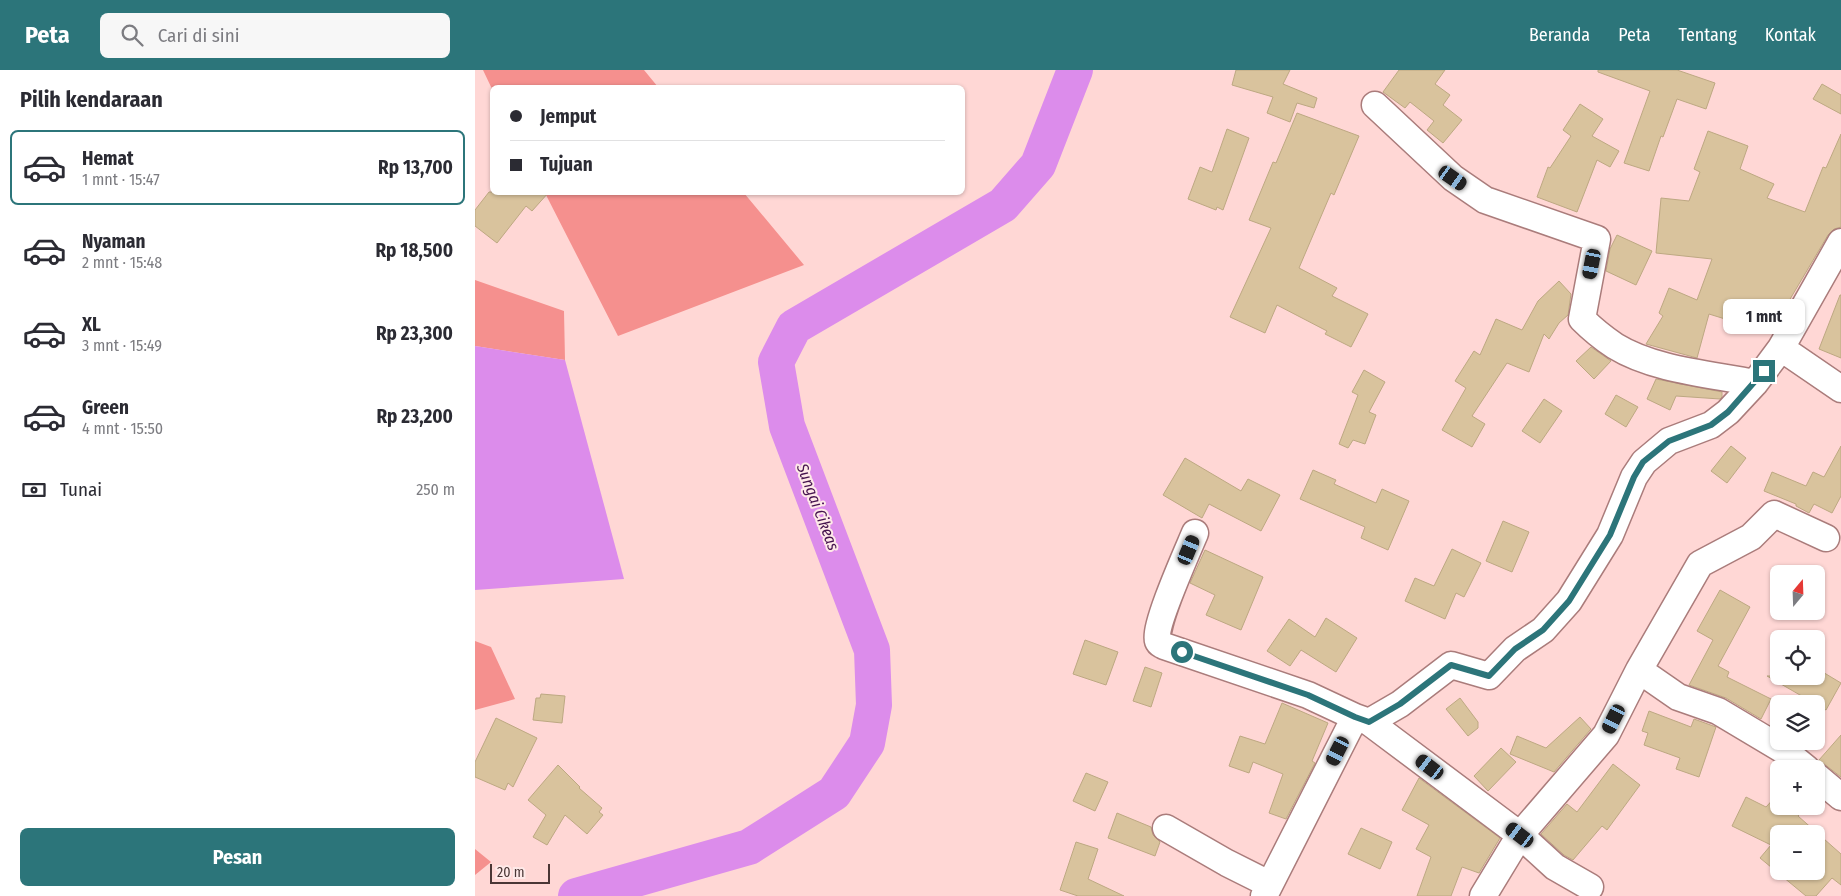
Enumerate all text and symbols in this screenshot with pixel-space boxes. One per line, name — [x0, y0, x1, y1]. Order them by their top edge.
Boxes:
search box — [100, 13, 450, 58]
text: Peta — [25, 21, 70, 49]
icon: search — [118, 21, 146, 49]
text: Cari di sini — [158, 24, 239, 47]
text: Beranda — [1529, 24, 1590, 46]
text: Peta — [1618, 24, 1651, 46]
text: Tentang — [1679, 24, 1737, 46]
text: Kontak — [1765, 24, 1816, 46]
text: Pilih kendaraan — [20, 86, 163, 113]
text: Jemput — [540, 105, 597, 128]
icon: car — [22, 145, 67, 190]
text: Hemat — [82, 147, 134, 170]
text: Tujuan — [540, 153, 593, 176]
text: Rp 13,700 — [378, 156, 453, 179]
car — [1436, 163, 1469, 193]
text: 1 mnt · 15:47 — [82, 170, 160, 189]
icon: car — [22, 228, 67, 273]
text: Nyaman — [82, 230, 145, 253]
text: Rp 18,500 — [375, 239, 453, 262]
car — [1581, 248, 1602, 280]
text: 2 mnt · 15:48 — [82, 253, 162, 272]
callout: 1 mnt — [1723, 298, 1805, 334]
text: 1 mnt — [1746, 307, 1782, 326]
icon: car — [22, 311, 67, 356]
text: XL — [82, 313, 101, 336]
text: Rp 23,300 — [376, 322, 453, 345]
text: 3 mnt · 15:49 — [82, 336, 162, 355]
route end — [1753, 360, 1775, 382]
icon: car — [22, 394, 67, 439]
text: Green — [82, 396, 129, 419]
text: Rp 23,200 — [376, 405, 453, 428]
text: 4 mnt · 15:50 — [82, 419, 163, 438]
water label: Sungai Cikeas — [792, 460, 843, 553]
icon: cash — [20, 476, 48, 504]
text: Tunai — [60, 478, 102, 501]
text: 250 m — [416, 480, 455, 499]
car — [1176, 533, 1201, 567]
north arrow — [1770, 565, 1825, 620]
map controls — [1770, 565, 1825, 880]
button: locate — [1770, 630, 1825, 685]
route start — [1171, 641, 1193, 663]
button: layers — [1770, 695, 1825, 750]
car — [1600, 702, 1627, 736]
car — [1324, 734, 1351, 768]
car — [1413, 752, 1446, 782]
button: + — [1770, 760, 1825, 815]
car — [1503, 820, 1536, 850]
button: − — [1770, 825, 1825, 880]
button: Pesan — [20, 828, 455, 886]
scale bar — [490, 861, 550, 884]
text: 20 m — [497, 864, 525, 881]

